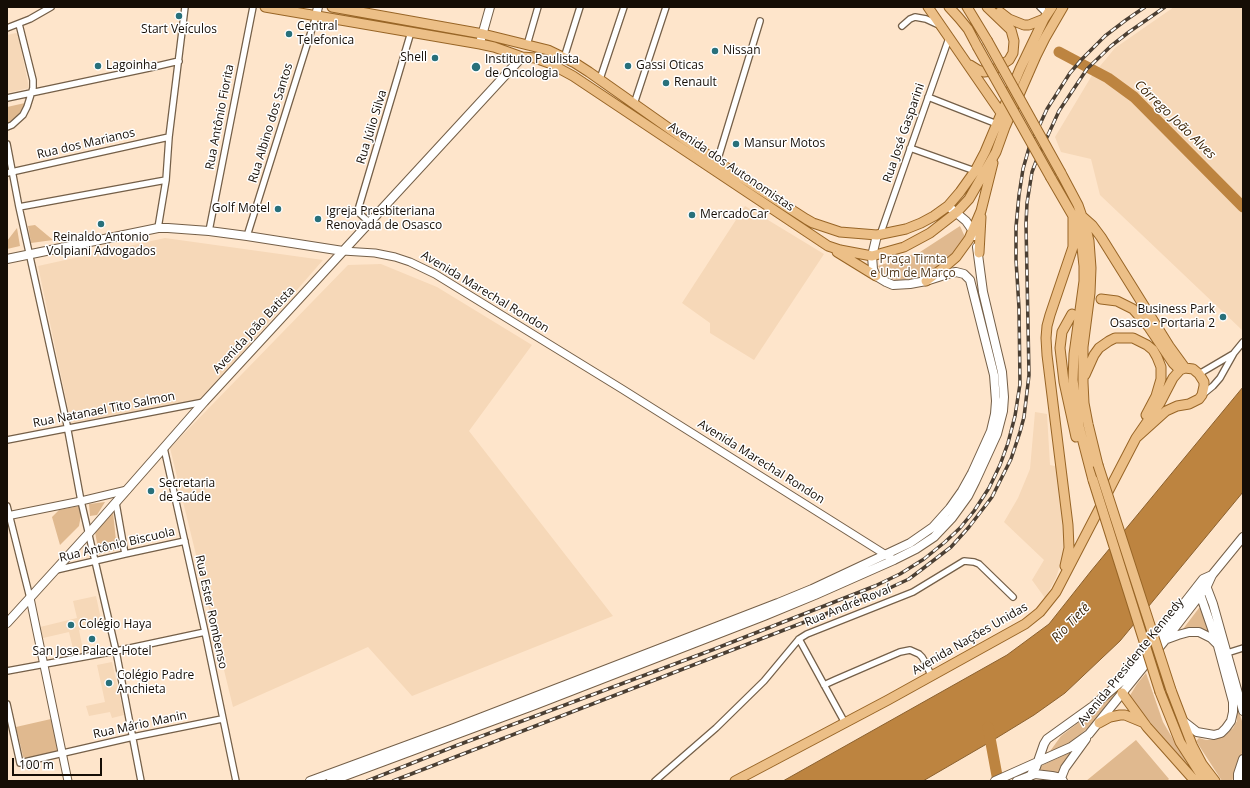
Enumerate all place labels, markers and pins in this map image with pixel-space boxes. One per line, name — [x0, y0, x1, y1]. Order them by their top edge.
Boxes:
marker: Start Veículos — [174, 11, 184, 21]
place label: Central Telefonica — [297, 20, 354, 48]
place label: Start Veículos — [141, 23, 217, 37]
marker: Central Telefonica — [284, 29, 294, 39]
place label: Nissan — [723, 44, 761, 58]
marker: Nissan — [710, 46, 720, 56]
place label: Shell — [400, 51, 427, 65]
marker: Shell — [430, 53, 440, 63]
place label: Instituto Paulista de Oncologia — [485, 53, 579, 81]
place label: Lagoinha — [106, 59, 157, 73]
place label: Gassi Oticas — [636, 59, 704, 73]
marker: Lagoinha — [93, 61, 103, 71]
marker: Instituto Paulista de Oncologia — [470, 61, 482, 73]
marker: Gassi Oticas — [623, 61, 633, 71]
place label: Renault — [674, 76, 717, 90]
marker: Renault — [661, 78, 671, 88]
place label: Mansur Motos — [744, 137, 825, 151]
marker: Mansur Motos — [731, 139, 741, 149]
place label: Golf Motel — [212, 202, 270, 216]
marker: Golf Motel — [273, 204, 283, 214]
place label: Igreja Presbiteriana Renovada de Osasco — [326, 205, 442, 233]
place label: MercadoCar — [700, 208, 769, 222]
marker: MercadoCar — [687, 210, 697, 220]
marker: Igreja Presbiteriana Renovada de Osasco — [313, 214, 323, 224]
marker: Reinaldo Antonio Volpiani Advogados — [96, 219, 106, 229]
place label: Reinaldo Antonio Volpiani Advogados — [46, 231, 156, 259]
place label: Business Park Osasco - Portaria 2 — [1110, 303, 1215, 331]
marker: Business Park Osasco - Portaria 2 — [1218, 312, 1228, 322]
place label: Secretaria de Saúde — [159, 477, 215, 505]
marker: Secretaria de Saúde — [146, 486, 156, 496]
place label: Colégio Haya — [79, 618, 152, 632]
marker: Colégio Haya — [66, 620, 76, 630]
marker: San Jose Palace Hotel — [87, 634, 97, 644]
place label: San Jose Palace Hotel — [32, 645, 152, 659]
place label: Colégio Padre Anchieta — [117, 669, 194, 697]
marker: Colégio Padre Anchieta — [104, 678, 114, 688]

